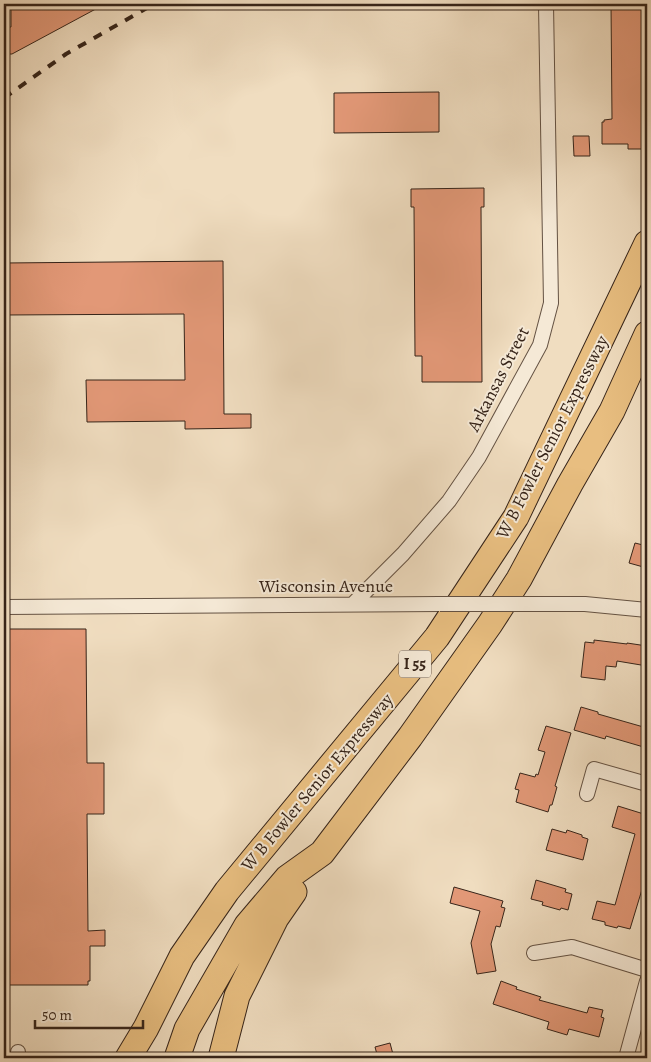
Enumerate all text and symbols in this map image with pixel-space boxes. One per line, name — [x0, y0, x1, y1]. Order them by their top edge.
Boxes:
street label: Arkansas Street — [461, 322, 535, 436]
street label: W B Fowler Senior Expressway — [490, 330, 614, 544]
street label: Wisconsin Avenue — [258, 574, 393, 598]
road number: I 55 — [399, 651, 431, 678]
street label: W B Fowler Senior Expressway — [235, 687, 399, 877]
scale bar — [35, 997, 142, 1029]
text: 50 m — [42, 1005, 72, 1025]

